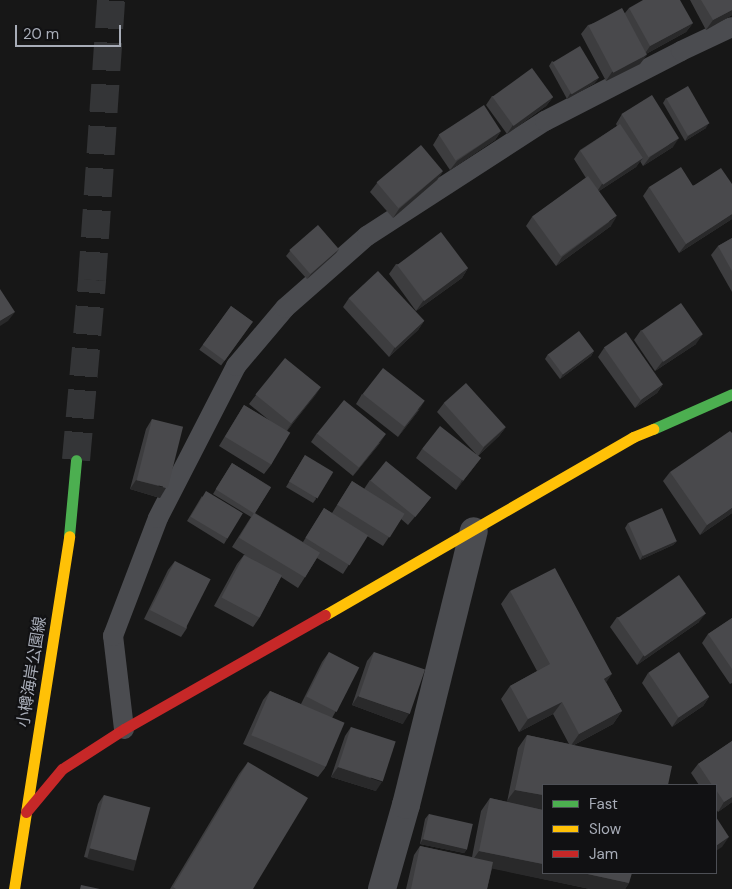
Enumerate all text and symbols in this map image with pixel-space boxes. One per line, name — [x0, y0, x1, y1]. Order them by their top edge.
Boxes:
scale bar — [18, 15, 124, 47]
text: 20 m — [23, 24, 59, 44]
street label: 小樽海岸公園線 — [14, 615, 50, 729]
legend — [542, 784, 717, 874]
text: Fast — [589, 794, 618, 814]
text: Slow — [589, 819, 621, 839]
text: Jam — [589, 844, 618, 864]

